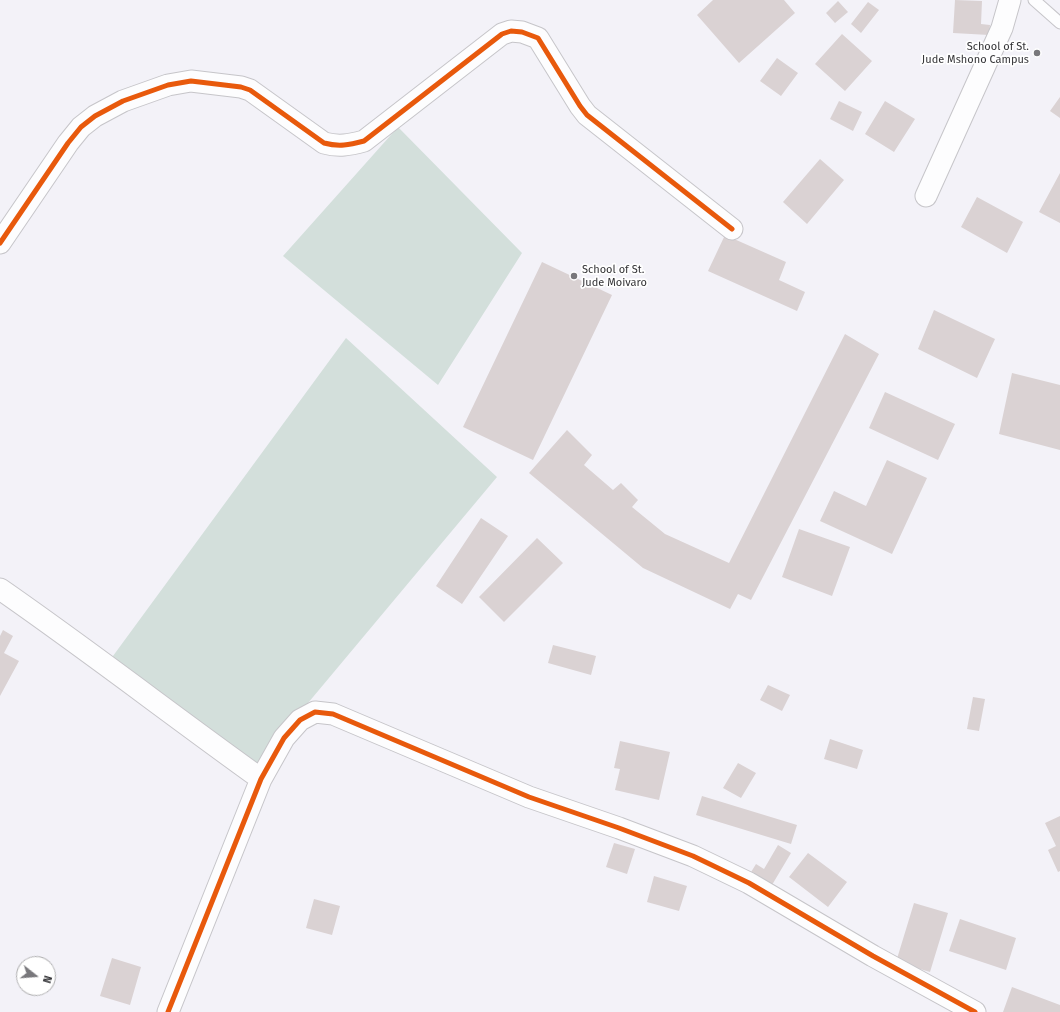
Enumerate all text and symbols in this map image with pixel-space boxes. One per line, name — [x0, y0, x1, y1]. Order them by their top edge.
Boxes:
place label: School of St. Jude Mshono Campus — [922, 40, 1029, 66]
marker: School of St. Jude Mshono Campus — [1032, 48, 1042, 58]
place label: School of St. Jude Moivaro — [582, 263, 647, 289]
marker: School of St. Jude Moivaro — [569, 271, 579, 281]
north arrow — [16, 956, 56, 996]
text: N — [40, 974, 54, 985]

